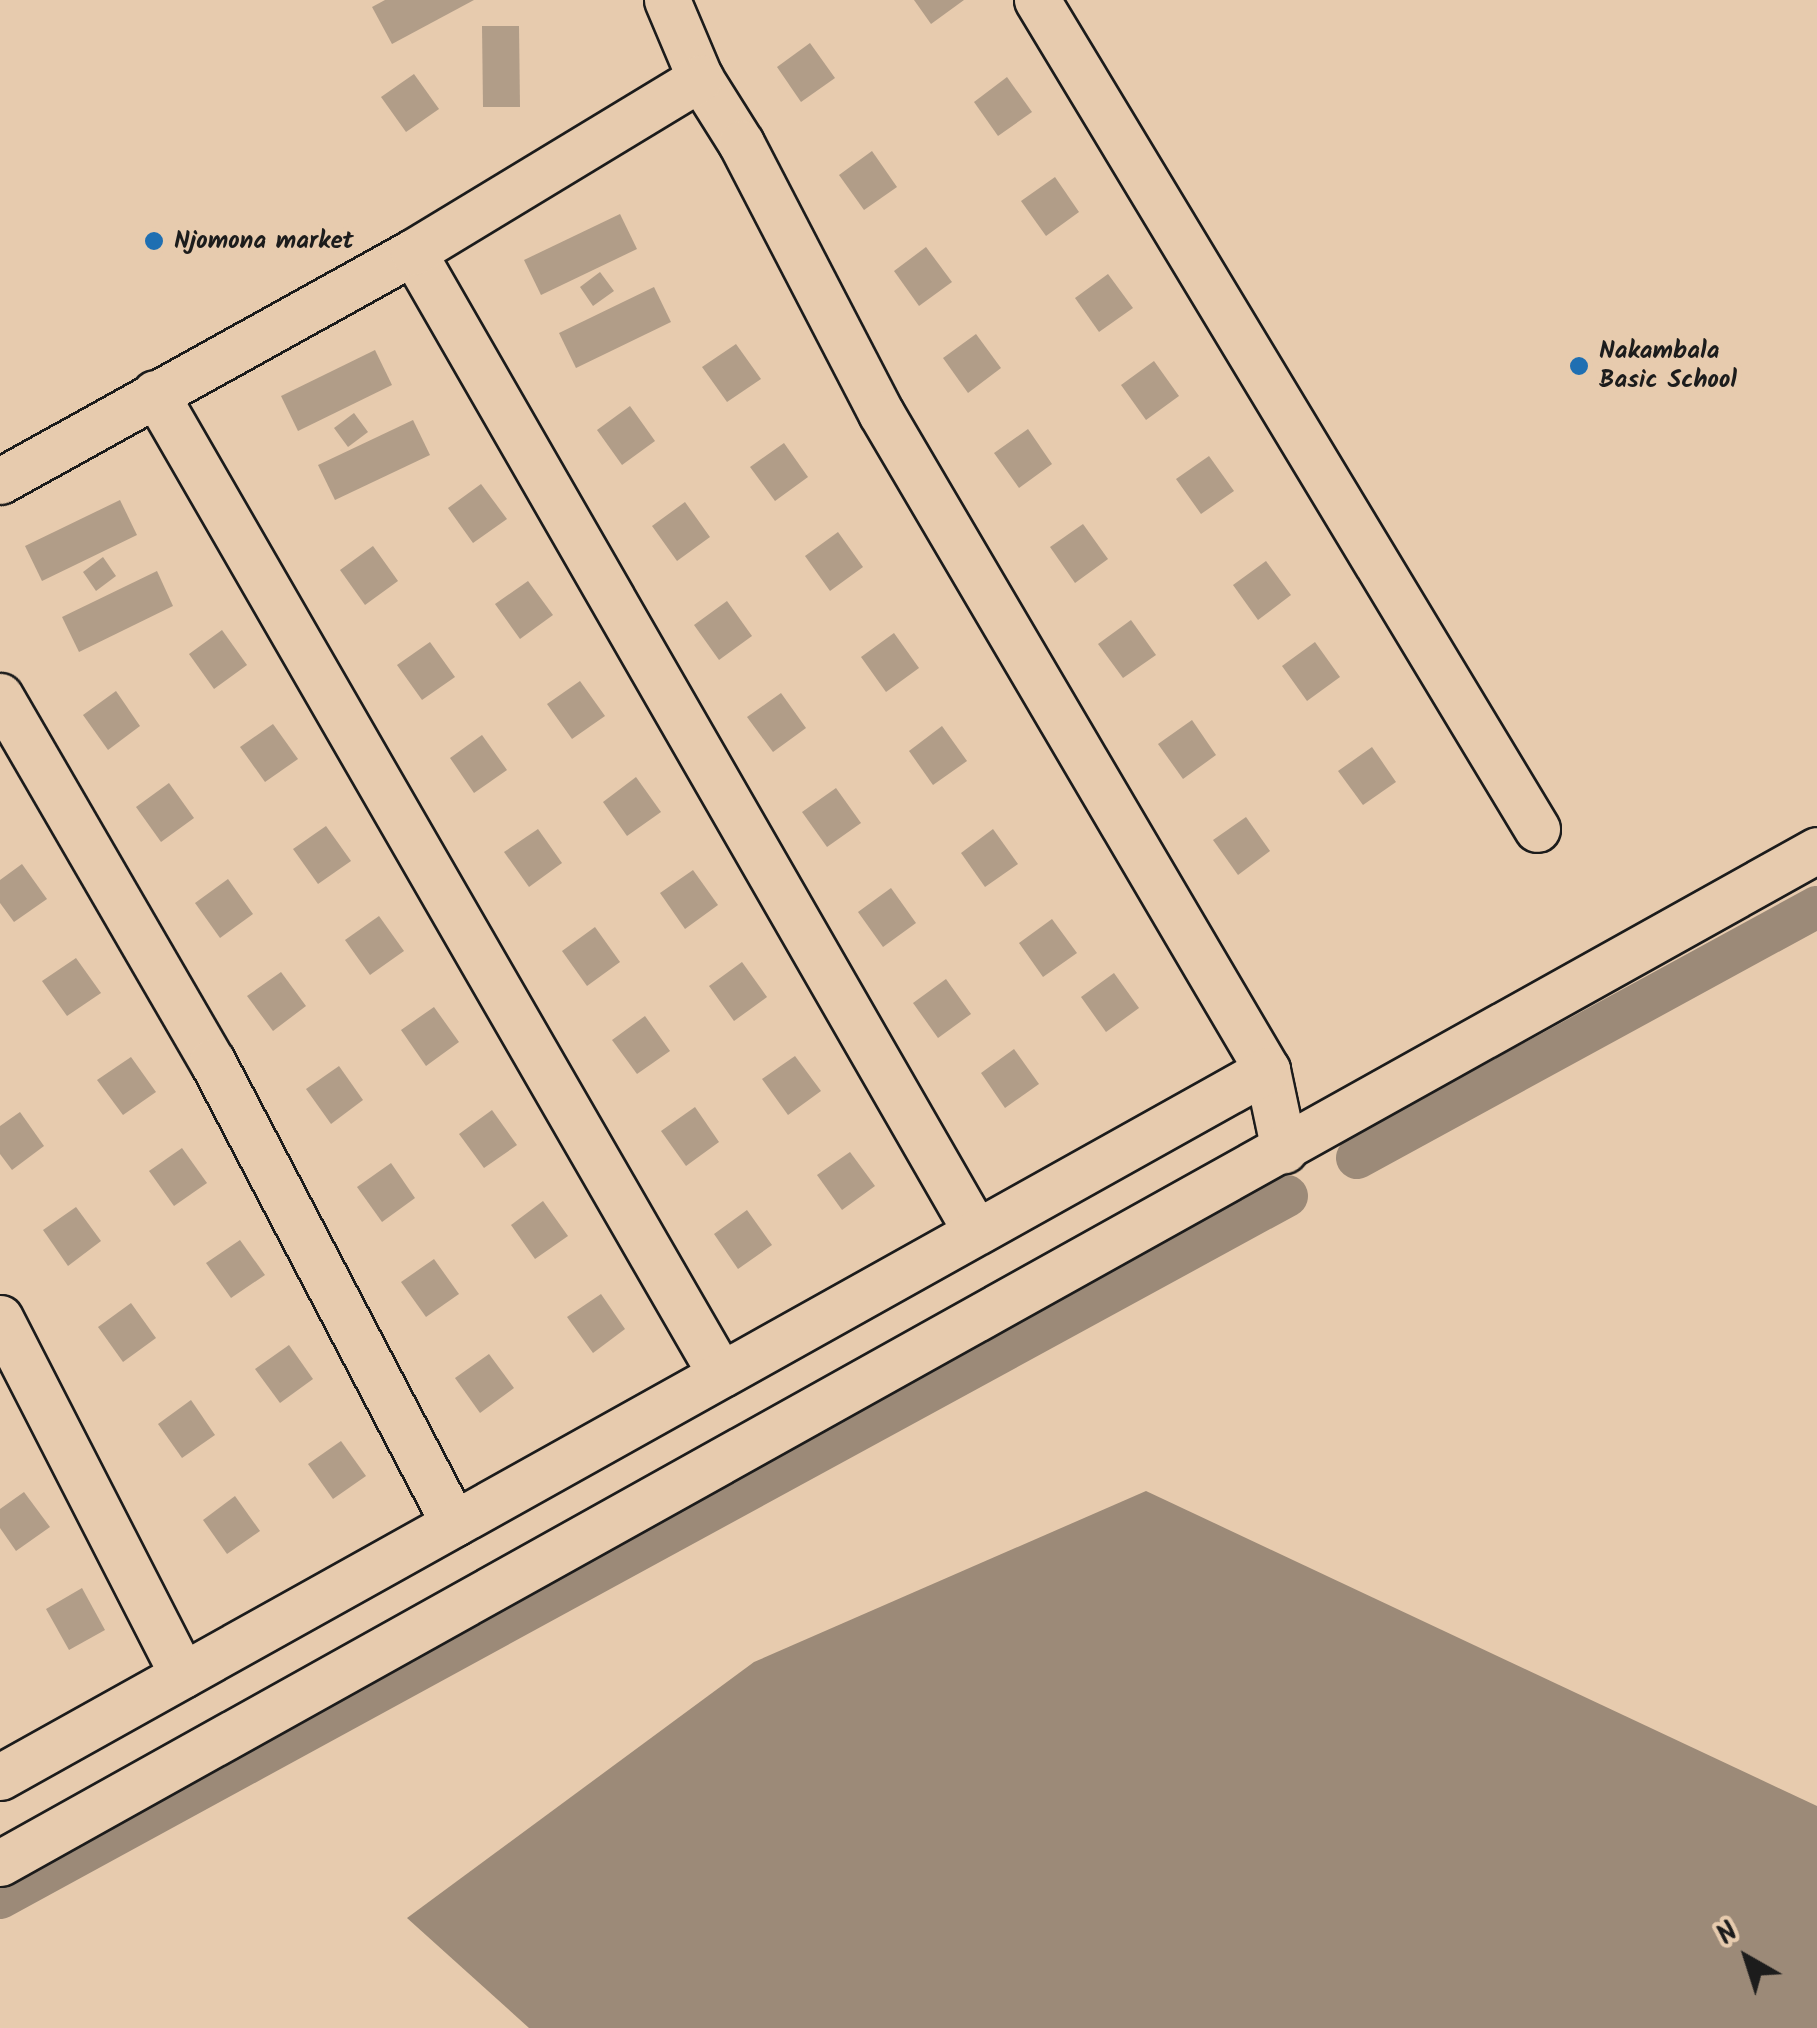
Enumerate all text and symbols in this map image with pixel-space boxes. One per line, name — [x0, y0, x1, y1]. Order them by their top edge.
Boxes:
place label: Njomona market — [174, 226, 354, 256]
marker: Njomona market — [143, 230, 165, 252]
place label: Nakambala Basic School — [1599, 337, 1737, 396]
marker: Nakambala Basic School — [1568, 355, 1590, 377]
north arrow — [1697, 1908, 1797, 2008]
text: N — [1707, 1911, 1749, 1957]

